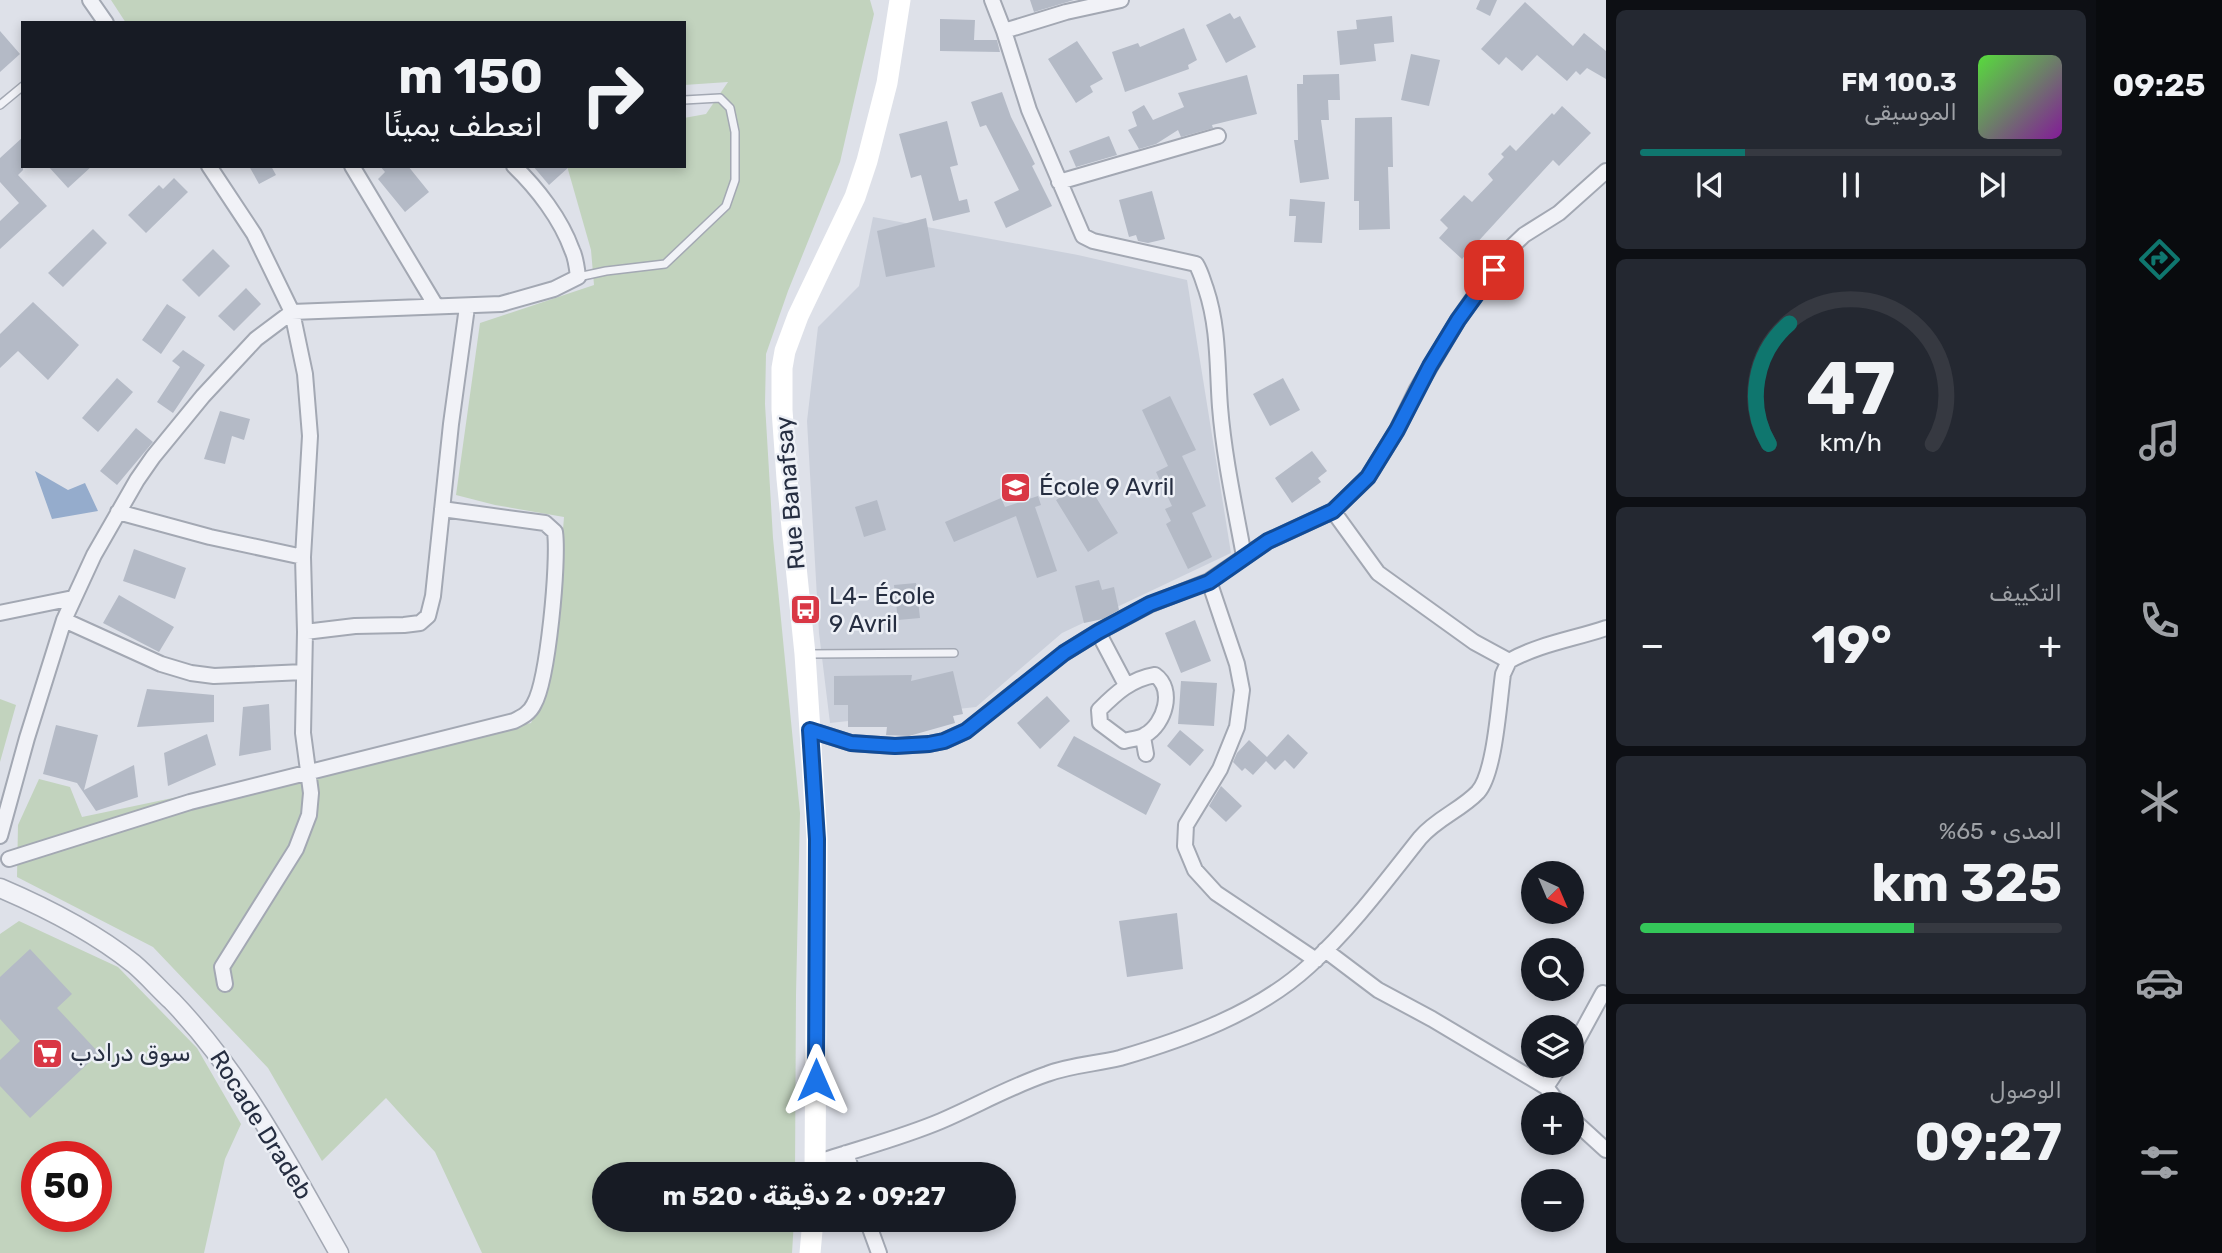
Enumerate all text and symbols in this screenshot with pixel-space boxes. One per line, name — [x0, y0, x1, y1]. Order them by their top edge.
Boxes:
text: 150 m — [398, 47, 543, 105]
icon: right — [567, 49, 658, 140]
text: 09:25 — [2112, 66, 2206, 104]
text: 100.3 FM — [1841, 67, 1957, 98]
text: الموسيقى — [1864, 98, 1957, 126]
text: انعطف يمينًا — [383, 106, 543, 144]
icon: previous — [1691, 166, 1729, 204]
icon: pause — [1832, 166, 1870, 204]
icon: next — [1973, 166, 2011, 204]
icon: directions — [2135, 235, 2184, 284]
pin — [1464, 240, 1524, 300]
icon: arrive — [1475, 251, 1513, 289]
text: 47 — [1806, 346, 1896, 432]
street label: Rue Banafsay — [769, 415, 811, 571]
icon: music — [2135, 416, 2184, 465]
text: km/h — [1820, 428, 1882, 457]
school or university icon: École 9 Avril — [999, 470, 1033, 504]
place label: École 9 Avril — [1039, 473, 1174, 501]
text: التكييف — [1989, 579, 2062, 607]
place label: L4- École 9 Avril — [829, 582, 935, 638]
bus stop icon: L4- École 9 Avril — [789, 593, 823, 627]
icon: phone — [2135, 596, 2184, 645]
text: 19° — [1811, 614, 1892, 676]
text: − — [1640, 622, 1665, 668]
text: + — [2038, 622, 2062, 668]
icon: climate — [2135, 777, 2184, 826]
text: المدى · 65% — [1939, 817, 2062, 845]
text: 325 km — [1871, 852, 2062, 914]
north arrow — [1521, 861, 1584, 924]
map controls — [1521, 861, 1584, 1232]
button: search — [1521, 938, 1584, 1001]
icon: car — [2135, 958, 2184, 1007]
button: layers — [1521, 1015, 1584, 1078]
supermarket icon: سوق درادب — [30, 1036, 64, 1070]
place label: سوق درادب — [70, 1039, 191, 1067]
position arrow — [779, 1043, 853, 1117]
street label: Rocade Dradeb — [204, 1045, 318, 1205]
text: الوصول — [1990, 1076, 2062, 1104]
button: + — [1521, 1092, 1584, 1155]
text: 09:27 — [1915, 1111, 2062, 1173]
icon: filters — [2135, 1138, 2184, 1187]
speed limit sign: 50 — [21, 1141, 112, 1232]
button: − — [1521, 1169, 1584, 1232]
text: 09:27 · 2 دقيقة · 520 m — [662, 1181, 946, 1212]

